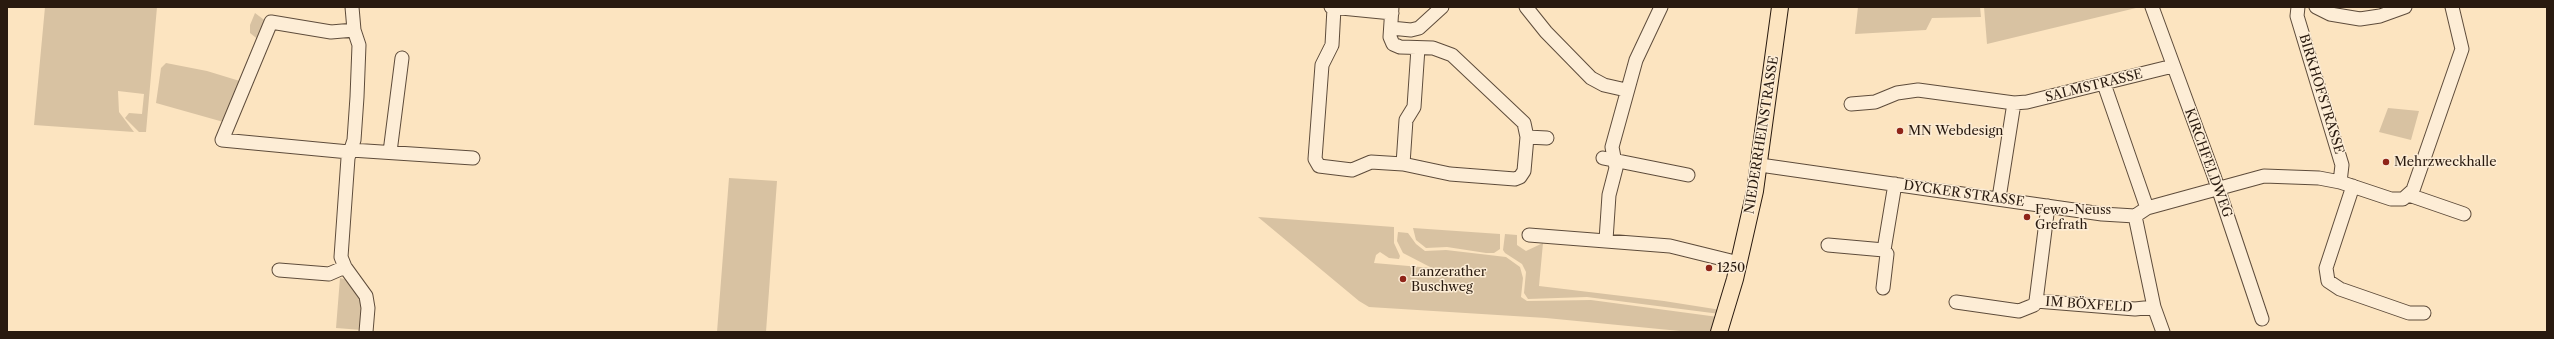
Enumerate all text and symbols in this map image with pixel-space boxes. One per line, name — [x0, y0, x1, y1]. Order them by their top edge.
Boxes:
street label: BIRKHOFSTRASSE — [2295, 32, 2347, 156]
street label: NIEDERRHEINSTRASSE — [1742, 55, 1782, 215]
street label: SALMSTRASSE — [2044, 66, 2144, 106]
street label: KIRCHFELDWEG — [2181, 106, 2235, 220]
place label: MN Webdesign — [1908, 123, 2003, 139]
marker: MN Webdesign — [1895, 126, 1905, 136]
place label: Mehrzweckhalle — [2394, 154, 2496, 170]
marker: Mehrzweckhalle — [2381, 157, 2391, 167]
street label: DYCKER STRASSE — [1903, 178, 2025, 210]
place label: Fewo-Neuss Grefrath — [2035, 202, 2111, 233]
marker: Fewo-Neuss Grefrath — [2022, 212, 2032, 222]
place label: 1250 — [1717, 260, 1745, 276]
marker: 1250 — [1704, 263, 1714, 273]
place label: Lanzerather Buschweg — [1411, 264, 1486, 295]
marker: Lanzerather Buschweg — [1398, 274, 1408, 284]
street label: IM BÖXFELD — [2045, 294, 2133, 316]

